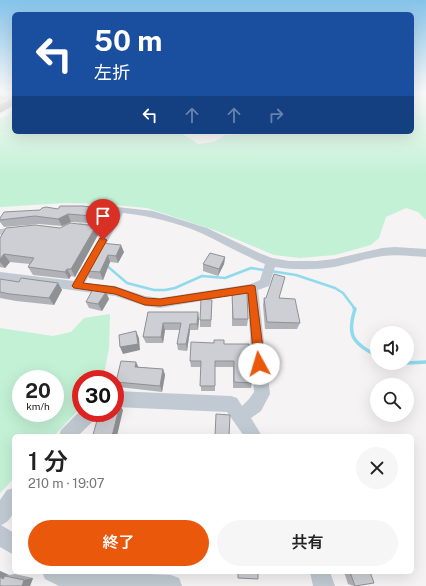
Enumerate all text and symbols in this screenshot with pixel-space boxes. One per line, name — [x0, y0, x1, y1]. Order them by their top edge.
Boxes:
text: 50 m — [94, 24, 162, 57]
icon: left — [28, 28, 80, 80]
text: 左折 — [94, 62, 130, 83]
icon: left — [139, 104, 161, 126]
icon: ahead — [181, 104, 203, 126]
icon: ahead — [223, 104, 245, 126]
icon: right — [265, 104, 287, 126]
pin — [86, 199, 120, 240]
icon: arrive — [92, 205, 114, 227]
map controls — [370, 326, 414, 422]
button: sound — [370, 326, 414, 370]
position arrow — [238, 343, 280, 385]
speed limit sign: 30 — [72, 370, 124, 422]
button: search — [370, 378, 414, 422]
text: 20 — [25, 379, 51, 403]
text: km/h — [26, 400, 50, 412]
text: 1 分 — [28, 447, 68, 475]
button: close — [356, 447, 398, 489]
text: 210 m · 19:07 — [28, 476, 104, 491]
button: 終了 — [28, 520, 209, 566]
button: 共有 — [217, 520, 398, 566]

